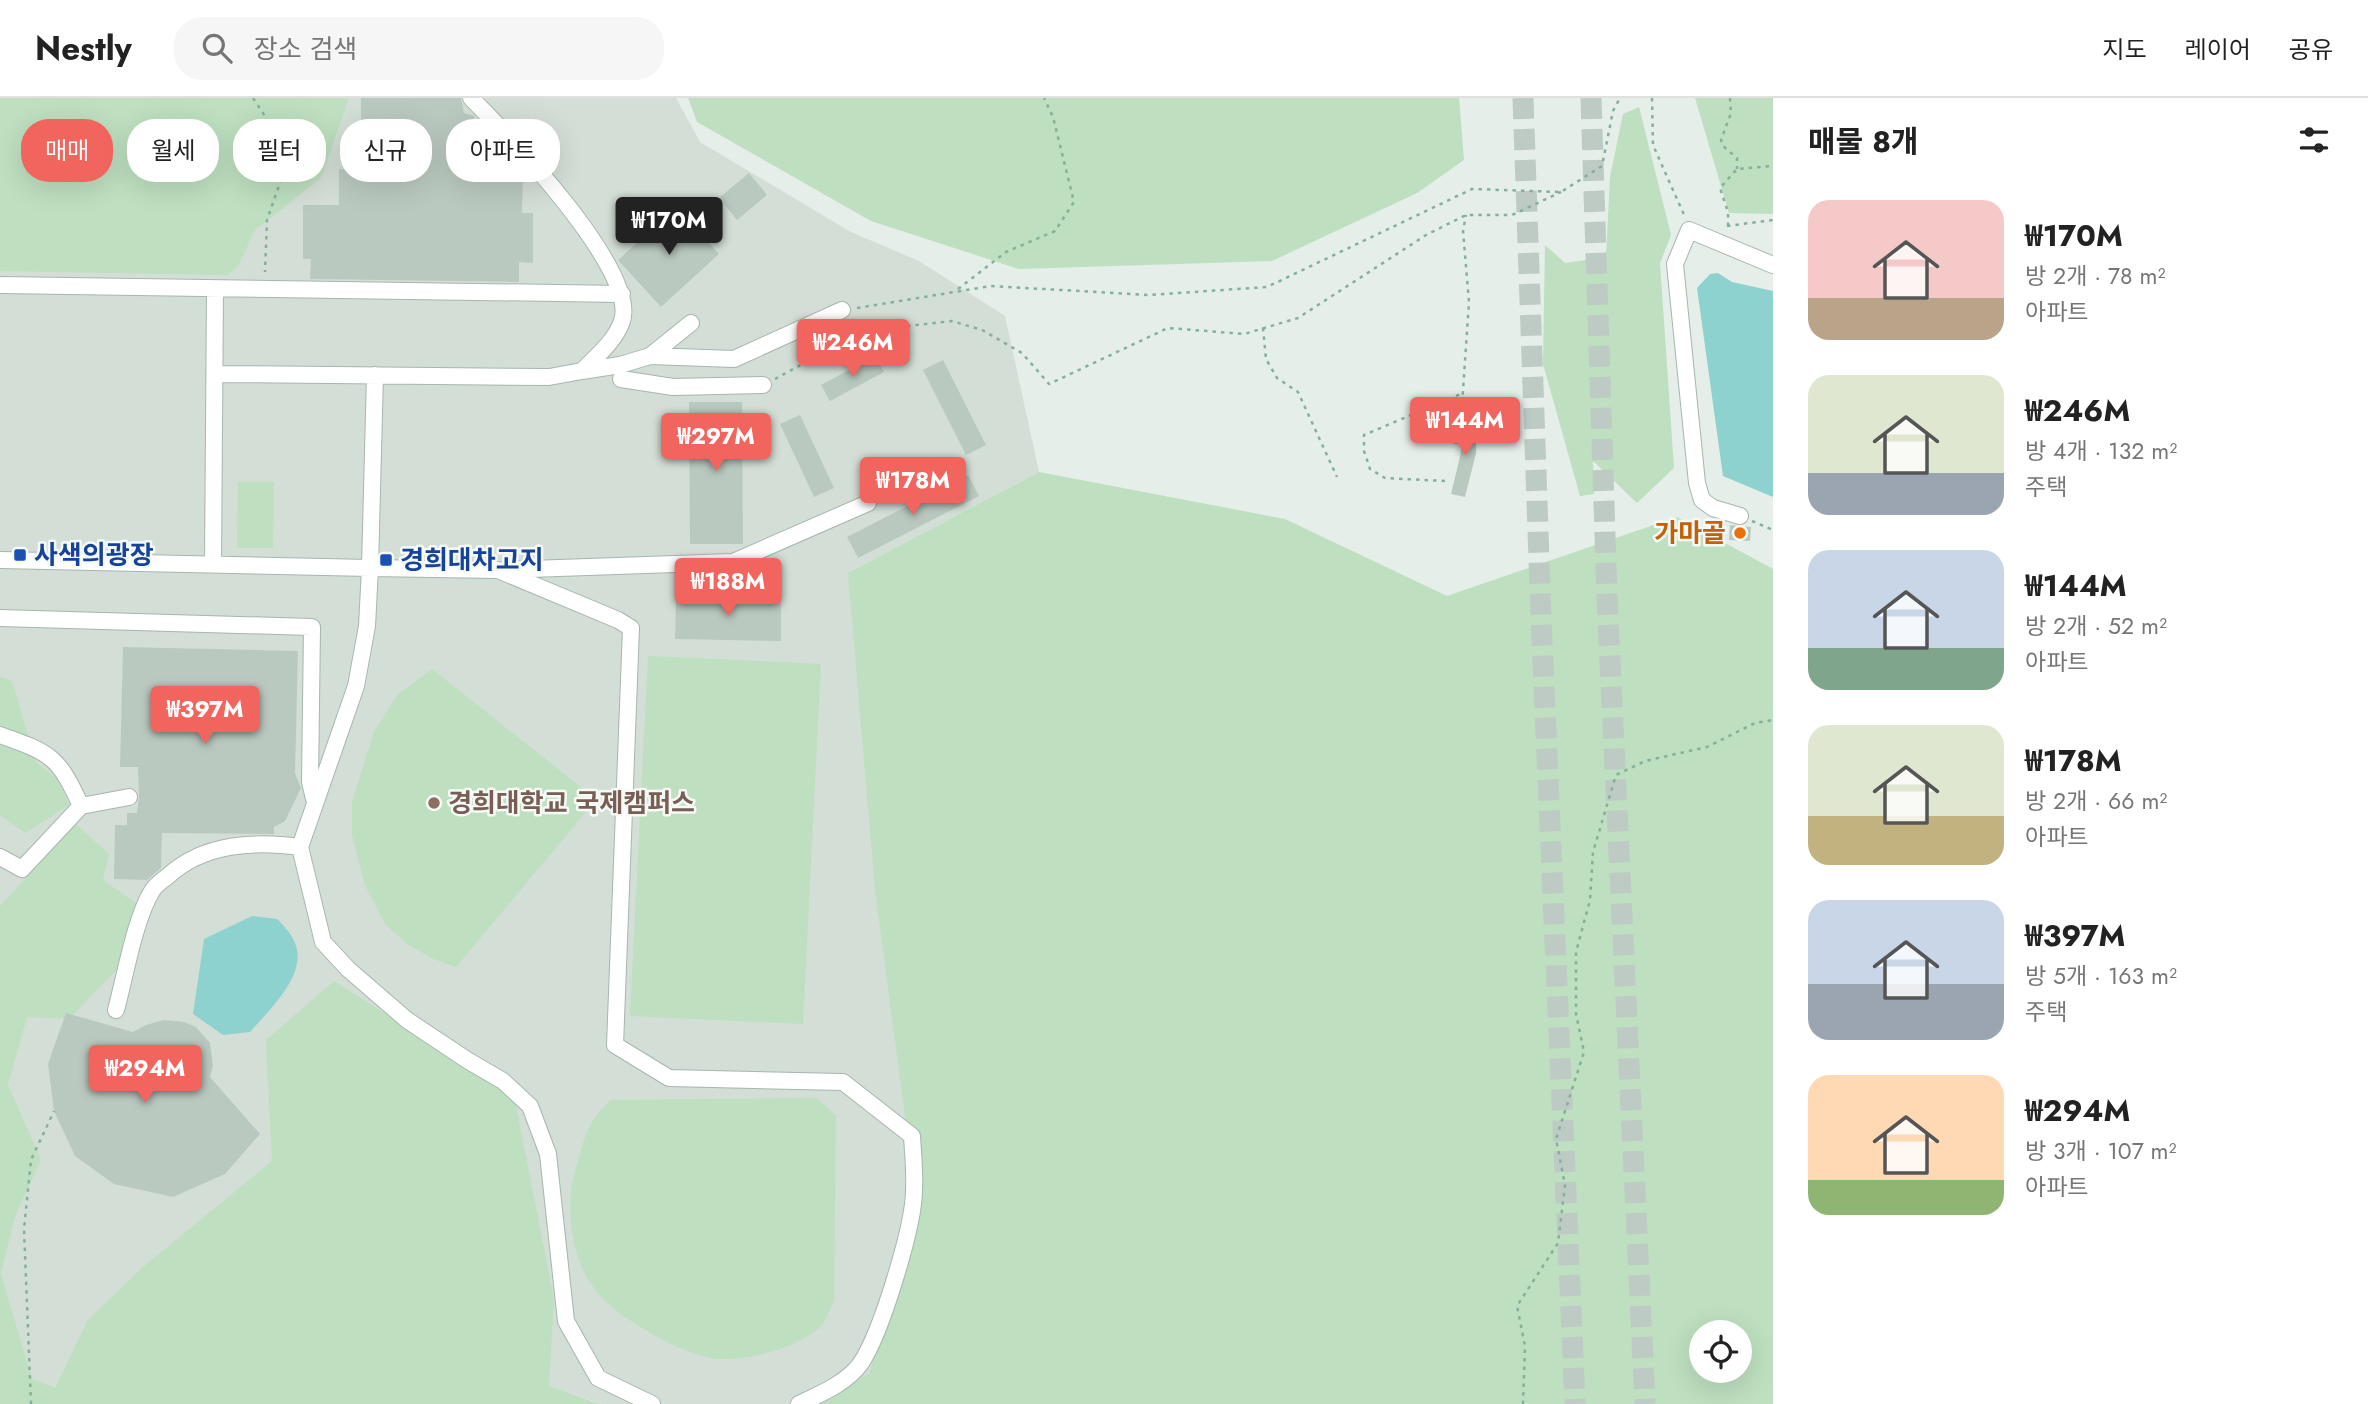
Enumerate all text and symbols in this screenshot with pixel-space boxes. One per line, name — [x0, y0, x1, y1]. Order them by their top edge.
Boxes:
search box — [174, 17, 664, 80]
text: Nestly — [35, 25, 132, 72]
icon: search — [198, 29, 236, 67]
text: 장소 검색 — [254, 30, 357, 68]
text: 지도 — [2102, 32, 2147, 67]
text: 레이어 — [2185, 32, 2251, 67]
text: 공유 — [2289, 32, 2333, 67]
chip: 매매 — [21, 119, 113, 182]
chip: 월세 — [127, 119, 219, 182]
chip: 필터 — [233, 119, 326, 182]
chip: 신규 — [340, 119, 432, 182]
chip: 아파트 — [446, 119, 560, 182]
text: 매물 8개 — [1808, 120, 1919, 163]
icon: filters — [2295, 121, 2333, 159]
pin: ₩170M — [620, 198, 718, 257]
text: ₩170M — [632, 203, 706, 237]
text: ₩170M — [2025, 214, 2123, 257]
icon: home — [1864, 228, 1948, 312]
text: 방 2개 · 78 m² — [2025, 259, 2165, 293]
text: 아파트 — [2025, 295, 2088, 329]
pin: ₩246M — [804, 320, 902, 379]
text: ₩246M — [813, 325, 893, 359]
text: ₩246M — [2025, 389, 2130, 432]
pin: ₩144M — [1416, 398, 1514, 457]
text: ₩144M — [1426, 403, 1504, 437]
icon: home — [1864, 403, 1948, 487]
pin: ₩297M — [667, 414, 765, 473]
text: ₩297M — [677, 419, 755, 453]
text: 방 4개 · 132 m² — [2025, 434, 2177, 468]
pin: ₩178M — [864, 458, 962, 517]
text: ₩178M — [876, 463, 950, 497]
text: 주택 — [2025, 470, 2067, 504]
place label: 가마골 — [1654, 514, 1726, 552]
marker: 가마골 — [1732, 525, 1748, 541]
place label: 사색의광장 — [34, 536, 154, 574]
place label: 경희대차고지 — [400, 541, 544, 579]
marker: 사색의광장 — [12, 547, 28, 563]
marker: 경희대차고지 — [378, 552, 394, 568]
pin: ₩188M — [679, 559, 777, 618]
text: ₩188M — [691, 564, 765, 598]
text: ₩144M — [2025, 564, 2127, 607]
icon: home — [1864, 578, 1948, 662]
text: 방 2개 · 52 m² — [2025, 609, 2167, 643]
text: 아파트 — [2025, 645, 2088, 679]
pin: ₩397M — [156, 686, 254, 746]
text: ₩397M — [167, 692, 243, 726]
text: ₩178M — [2025, 739, 2122, 782]
icon: home — [1864, 753, 1948, 837]
place label: 경희대학교 국제캠퍼스 — [448, 784, 695, 822]
text: 방 2개 · 66 m² — [2025, 784, 2167, 818]
marker: 경희대학교 국제캠퍼스 — [426, 795, 442, 811]
text: 아파트 — [2025, 820, 2088, 854]
text: ₩397M — [2025, 914, 2125, 957]
icon: home — [1864, 928, 1948, 1012]
text: 방 5개 · 163 m² — [2025, 959, 2177, 993]
text: 주택 — [2025, 995, 2067, 1029]
pin: ₩294M — [96, 1046, 194, 1105]
text: ₩294M — [105, 1051, 185, 1085]
text: ₩294M — [2025, 1089, 2130, 1132]
icon: home — [1864, 1103, 1948, 1187]
text: 방 3개 · 107 m² — [2025, 1134, 2177, 1168]
text: 아파트 — [2025, 1170, 2088, 1204]
map controls — [1689, 1320, 1752, 1383]
button: locate — [1689, 1320, 1752, 1383]

